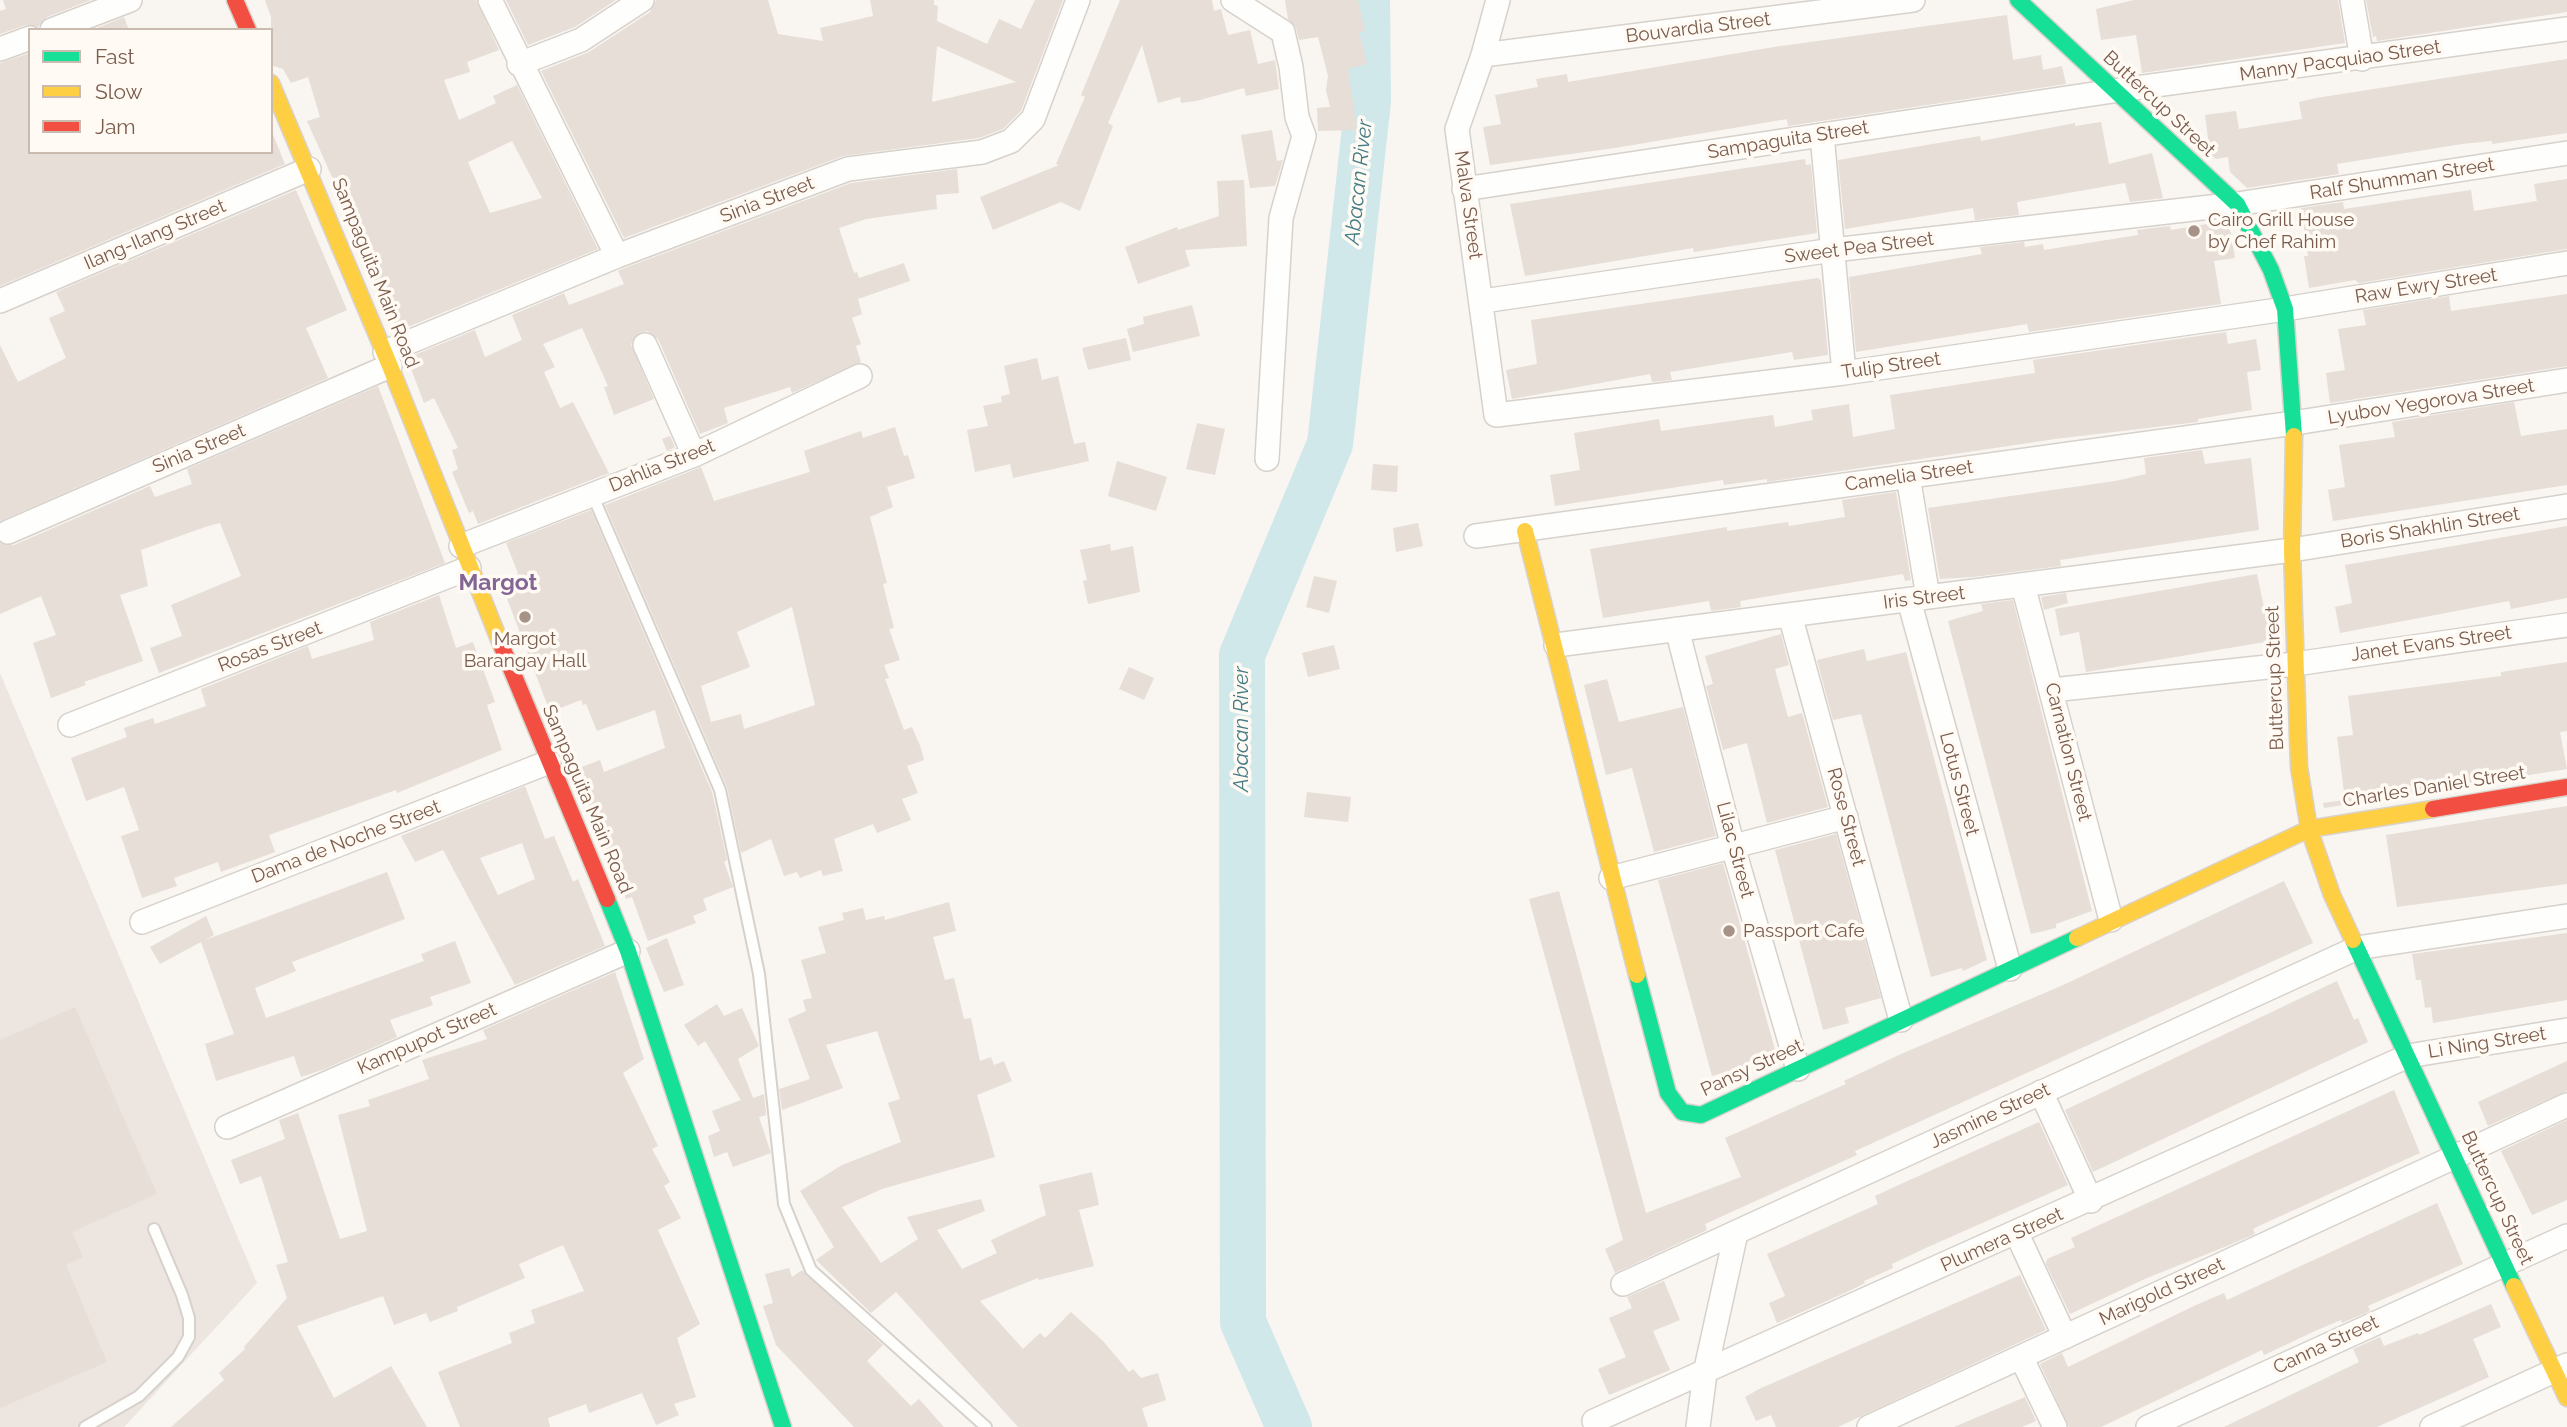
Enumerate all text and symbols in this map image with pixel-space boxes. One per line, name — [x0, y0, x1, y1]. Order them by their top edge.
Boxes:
street label: Bouvardia Street — [1624, 8, 1772, 48]
legend — [28, 28, 273, 154]
street label: Manny Pacquiao Street — [2238, 36, 2442, 86]
text: Fast — [95, 44, 135, 69]
street label: Buttercup Street — [2098, 46, 2220, 162]
text: Slow — [95, 79, 143, 104]
text: Jam — [95, 114, 136, 139]
street label: Sampaguita Street — [1706, 116, 1870, 164]
water label: Abacan River — [1340, 118, 1378, 246]
street label: Malva Street — [1449, 149, 1487, 261]
street label: Ralf Shumman Street — [2308, 153, 2496, 205]
street label: Sinia Street — [717, 172, 817, 228]
street label: Sampaguita Main Road — [326, 175, 424, 371]
street label: Ilang-Ilang Street — [81, 195, 229, 275]
place label: Cairo Grill House by Chef Rahim — [2208, 209, 2354, 253]
marker: Cairo Grill House by Chef Rahim — [2186, 223, 2202, 239]
street label: Sweet Pea Street — [1783, 228, 1935, 268]
street label: Raw Ewry Street — [2353, 263, 2499, 309]
street label: Tulip Street — [1840, 348, 1942, 384]
street label: Lyubov Yegorova Street — [2326, 374, 2536, 430]
street label: Sinia Street — [149, 419, 249, 479]
street label: Dahlia Street — [606, 434, 718, 498]
street label: Camelia Street — [1843, 456, 1975, 496]
street label: Boris Shakhlin Street — [2339, 503, 2521, 553]
district label: Margot — [459, 569, 537, 597]
street label: Iris Street — [1882, 582, 1966, 614]
street label: Buttercup Street — [2261, 605, 2289, 751]
marker: Margot Barangay Hall — [517, 609, 533, 625]
street label: Rosas Street — [215, 617, 325, 677]
street label: Janet Evans Street — [2349, 621, 2513, 667]
place label: Margot Barangay Hall — [464, 628, 586, 672]
water label: Abacan River — [1229, 666, 1255, 792]
street label: Carnation Street — [2040, 680, 2096, 824]
street label: Sampaguita Main Road — [537, 701, 637, 897]
street label: Lotus Street — [1934, 730, 1984, 838]
street label: Charles Daniel Street — [2341, 761, 2527, 813]
street label: Rose Street — [1822, 765, 1870, 869]
street label: Dama de Noche Street — [248, 795, 444, 889]
street label: Lilac Street — [1711, 799, 1759, 901]
place label: Passport Cafe — [1743, 920, 1865, 942]
marker: Passport Cafe — [1721, 923, 1737, 939]
street label: Kampupot Street — [354, 998, 500, 1080]
street label: Li Ning Street — [2426, 1022, 2548, 1064]
street label: Pansy Street — [1697, 1034, 1807, 1102]
street label: Jasmine Street — [1926, 1078, 2054, 1154]
street label: Buttercup Street — [2456, 1127, 2538, 1269]
street label: Plumera Street — [1937, 1203, 2067, 1277]
street label: Marigold Street — [2096, 1253, 2228, 1331]
street label: Canna Street — [2270, 1311, 2382, 1379]

